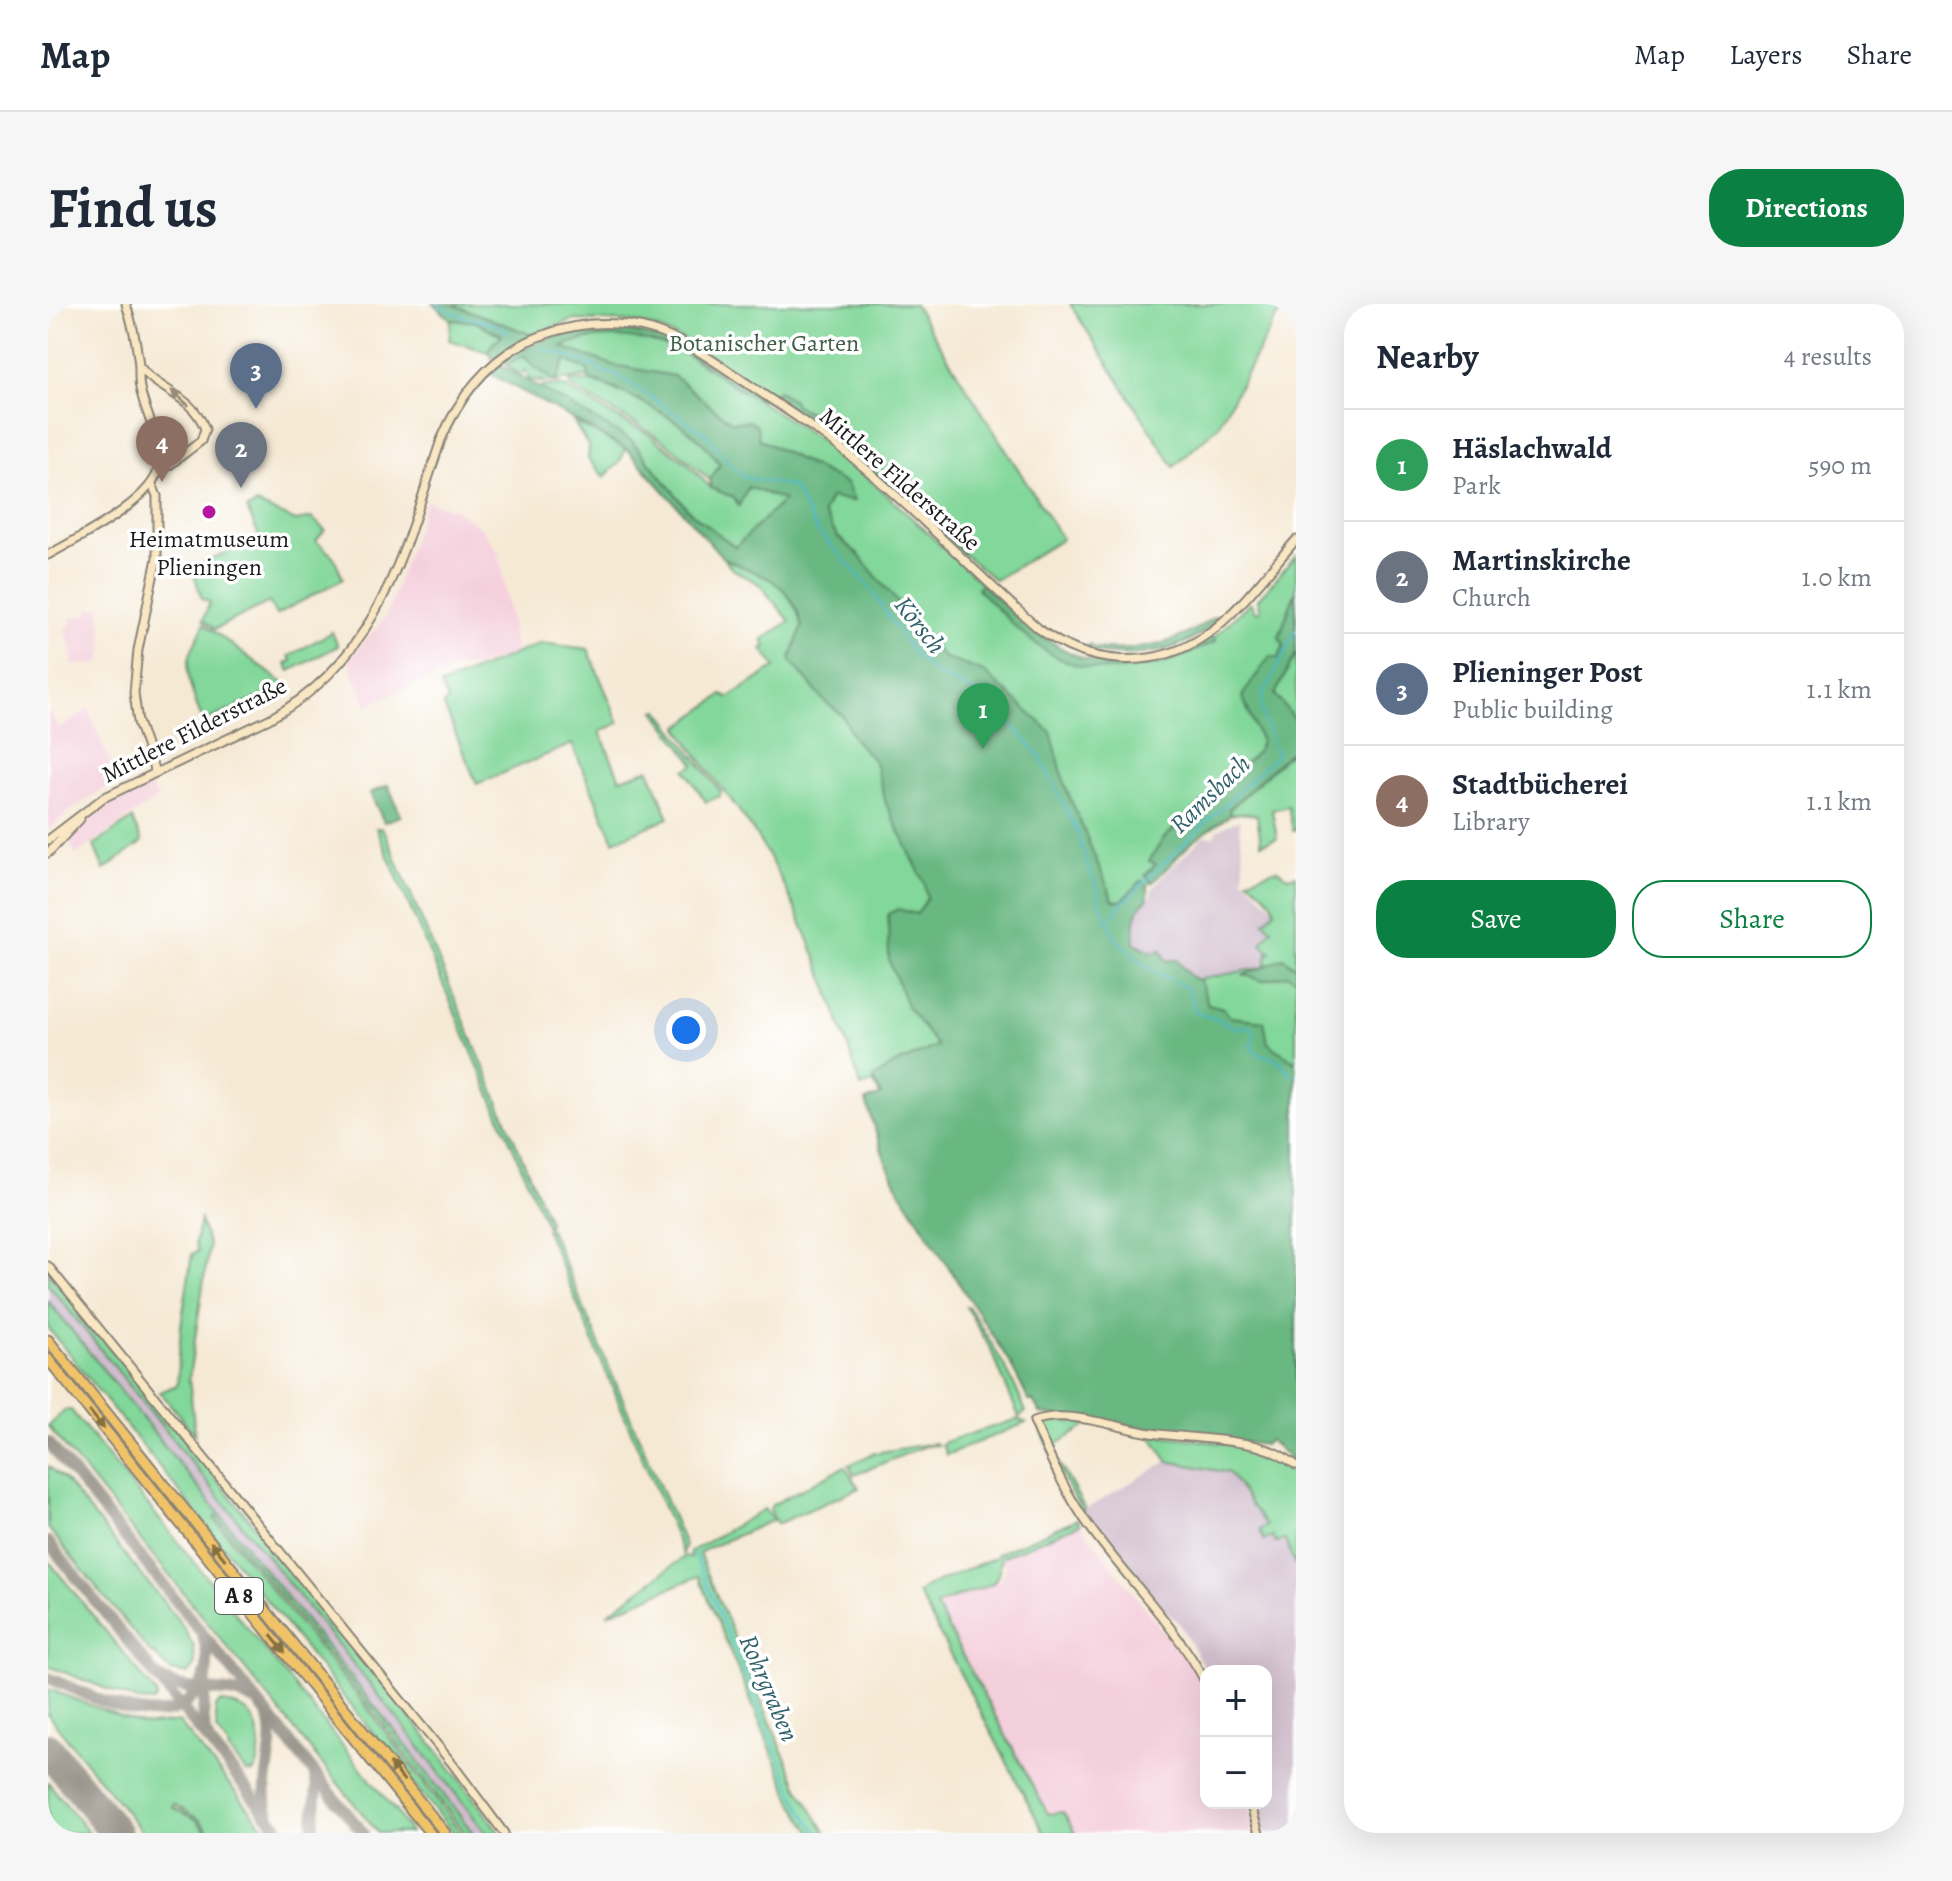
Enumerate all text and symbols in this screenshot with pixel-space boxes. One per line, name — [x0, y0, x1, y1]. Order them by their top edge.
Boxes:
text: Map — [40, 29, 110, 81]
text: Map — [1634, 36, 1685, 74]
text: Layers — [1729, 36, 1802, 74]
text: Share — [1846, 36, 1912, 74]
button: Directions — [1709, 169, 1904, 247]
text: Find us — [48, 170, 218, 246]
park label: Botanischer Garten — [669, 327, 859, 359]
text: Nearby — [1376, 333, 1479, 380]
text: 4 results — [1784, 339, 1872, 374]
pin: 3 — [230, 343, 282, 409]
one-way arrow — [171, 390, 190, 408]
street label: Mittlere Filderstraße — [813, 400, 987, 558]
pin: 4 — [136, 416, 188, 482]
pin: 2 — [215, 422, 267, 488]
text: Häslachwald — [1452, 428, 1612, 468]
text: 1 — [1397, 448, 1407, 483]
text: 590 m — [1808, 448, 1872, 483]
text: Park — [1452, 468, 1501, 503]
marker: Heimatmuseum Plieningen — [200, 503, 218, 521]
place label: Heimatmuseum Plieningen — [129, 523, 289, 583]
text: Martinskirche — [1452, 540, 1631, 580]
text: 2 — [1396, 560, 1408, 595]
text: 1.0 km — [1802, 560, 1872, 595]
text: Church — [1452, 580, 1531, 615]
water label: Körsch — [886, 589, 954, 661]
text: Plieninger Post — [1452, 652, 1643, 692]
street label: Mittlere Filderstraße — [96, 670, 292, 790]
text: 3 — [1396, 672, 1408, 707]
text: 1.1 km — [1807, 672, 1872, 707]
pin: 1 — [957, 683, 1009, 749]
text: Public building — [1452, 692, 1613, 727]
water label: Ramsbach — [1162, 747, 1258, 841]
text: Stadtbücherei — [1452, 764, 1628, 804]
text: 4 — [1396, 784, 1408, 819]
text: 1.1 km — [1807, 784, 1872, 819]
text: Library — [1452, 804, 1529, 839]
button: Save — [1376, 880, 1616, 958]
button: Share — [1632, 880, 1872, 958]
your location — [666, 1010, 706, 1050]
one-way arrow — [88, 1410, 105, 1430]
one-way arrow — [210, 1541, 227, 1561]
road number: A 8 — [215, 1578, 263, 1614]
water label: Rohrgraben — [731, 1629, 807, 1747]
one-way arrow — [269, 1634, 286, 1654]
map controls — [1200, 1665, 1272, 1809]
button: + — [1200, 1665, 1272, 1737]
button: − — [1200, 1737, 1272, 1809]
one-way arrow — [389, 1762, 406, 1782]

